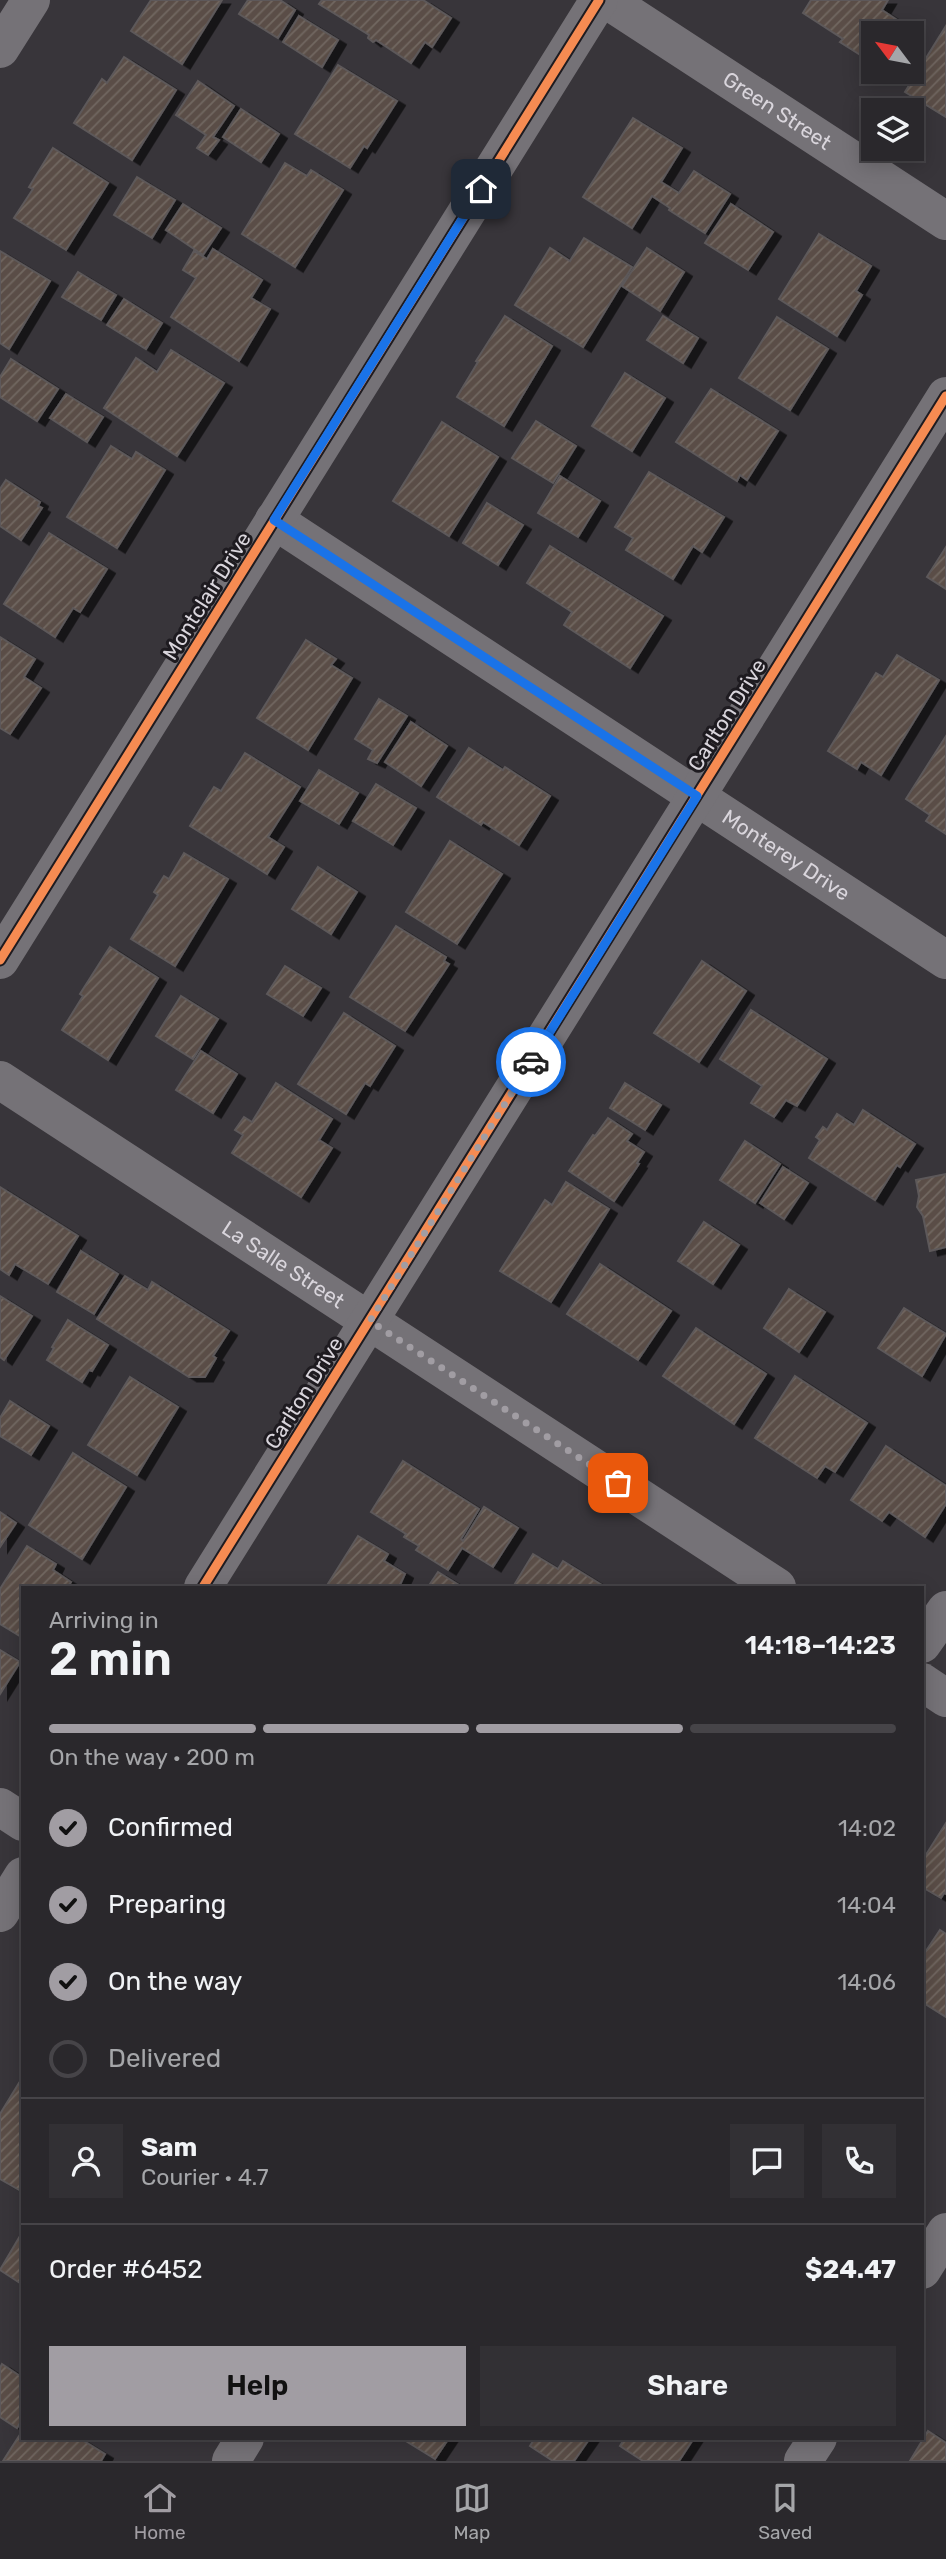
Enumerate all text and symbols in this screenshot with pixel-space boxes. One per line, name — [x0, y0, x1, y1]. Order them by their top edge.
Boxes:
north arrow — [861, 21, 924, 84]
map controls — [861, 21, 924, 161]
street label: Green Street — [718, 66, 836, 155]
button: layers — [861, 98, 924, 161]
pin — [451, 159, 511, 219]
icon: home — [462, 170, 500, 208]
street label: Montclair Drive — [157, 527, 256, 664]
street label: Carlton Drive — [682, 654, 771, 775]
street label: Monterey Drive — [718, 804, 855, 906]
courier — [496, 1027, 566, 1097]
icon: car — [512, 1043, 550, 1081]
street label: La Salle Street — [217, 1215, 349, 1313]
street label: Carlton Drive — [259, 1332, 348, 1453]
pin — [588, 1453, 648, 1513]
icon: bag — [599, 1464, 637, 1502]
text: Arriving in — [49, 1606, 159, 1634]
text: 14:18–14:23 — [745, 1630, 896, 1661]
text: 2 min — [49, 1632, 172, 1687]
text: On the way · 200 m — [49, 1743, 255, 1771]
icon: check — [49, 1809, 87, 1847]
text: Confirmed — [108, 1812, 233, 1843]
text: 14:02 — [838, 1814, 896, 1842]
icon: check — [49, 1886, 87, 1924]
text: Preparing — [108, 1889, 226, 1920]
text: 14:04 — [837, 1891, 896, 1919]
icon: check — [49, 1963, 87, 2001]
text: On the way — [108, 1966, 242, 1997]
text: 14:06 — [838, 1968, 896, 1996]
text: Delivered — [108, 2043, 221, 2074]
button: person — [49, 2124, 123, 2198]
button: chat — [730, 2124, 804, 2198]
button: phone — [822, 2124, 896, 2198]
text: Sam — [141, 2132, 197, 2163]
text: Courier · 4.7 — [141, 2163, 268, 2191]
text: Order #6452 — [49, 2254, 203, 2285]
text: $24.47 — [805, 2254, 896, 2285]
button: Help — [49, 2346, 466, 2426]
button: Share — [480, 2346, 896, 2426]
tab: Home — [134, 2479, 186, 2544]
tab: Map — [453, 2479, 491, 2544]
tab: Saved — [758, 2479, 812, 2544]

